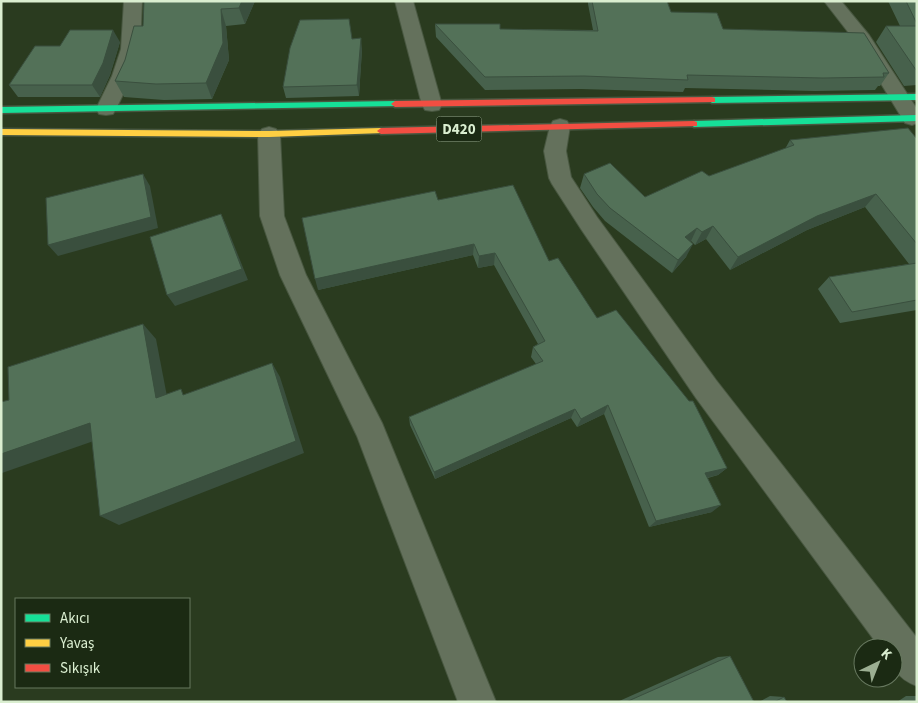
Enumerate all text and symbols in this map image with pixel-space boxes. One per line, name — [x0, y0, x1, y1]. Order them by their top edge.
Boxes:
road number: D420 — [436, 116, 482, 142]
legend — [15, 598, 190, 688]
text: Akıcı — [60, 608, 90, 629]
text: Yavaş — [59, 633, 94, 654]
north arrow — [853, 638, 903, 688]
text: K — [876, 644, 896, 665]
text: Sıkışık — [60, 658, 101, 679]

